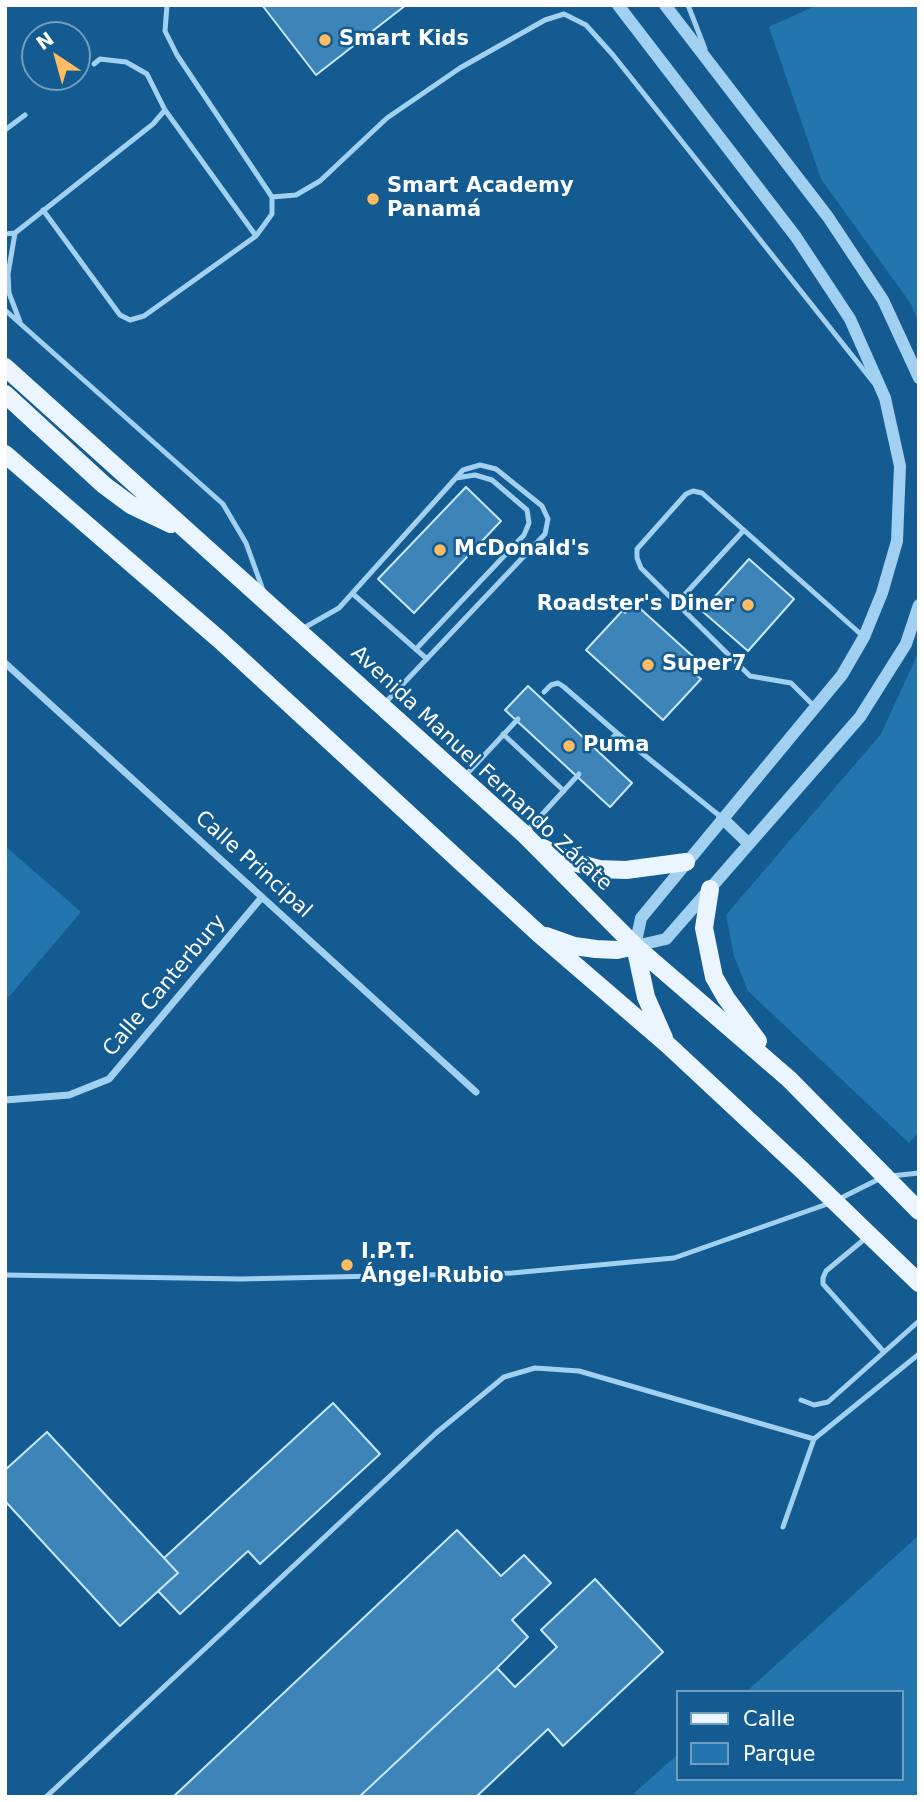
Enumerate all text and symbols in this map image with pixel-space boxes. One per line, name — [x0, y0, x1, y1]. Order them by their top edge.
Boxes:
north arrow — [21, 21, 91, 91]
text: N — [32, 27, 58, 54]
place label: Smart Kids — [339, 27, 469, 53]
marker: Smart Kids — [317, 32, 333, 48]
place label: Smart Academy Panamá — [387, 174, 574, 224]
marker: Smart Academy Panamá — [365, 191, 381, 207]
place label: McDonald's — [454, 537, 589, 563]
marker: McDonald's — [432, 542, 448, 558]
place label: Roadster's Diner — [537, 592, 734, 618]
marker: Roadster's Diner — [740, 597, 756, 613]
street label: Avenida Manuel Fernando Zárate — [345, 641, 617, 897]
place label: Super7 — [662, 652, 746, 678]
marker: Super7 — [640, 657, 656, 673]
place label: Puma — [583, 733, 649, 759]
marker: Puma — [561, 738, 577, 754]
street label: Calle Principal — [189, 806, 317, 924]
street label: Calle Canterbury — [98, 910, 232, 1062]
place label: I.P.T. Ángel Rubio — [361, 1240, 504, 1290]
marker: I.P.T. Ángel Rubio — [339, 1257, 355, 1273]
legend — [676, 1690, 903, 1781]
text: Calle — [743, 1707, 795, 1731]
text: Parque — [743, 1742, 815, 1766]

